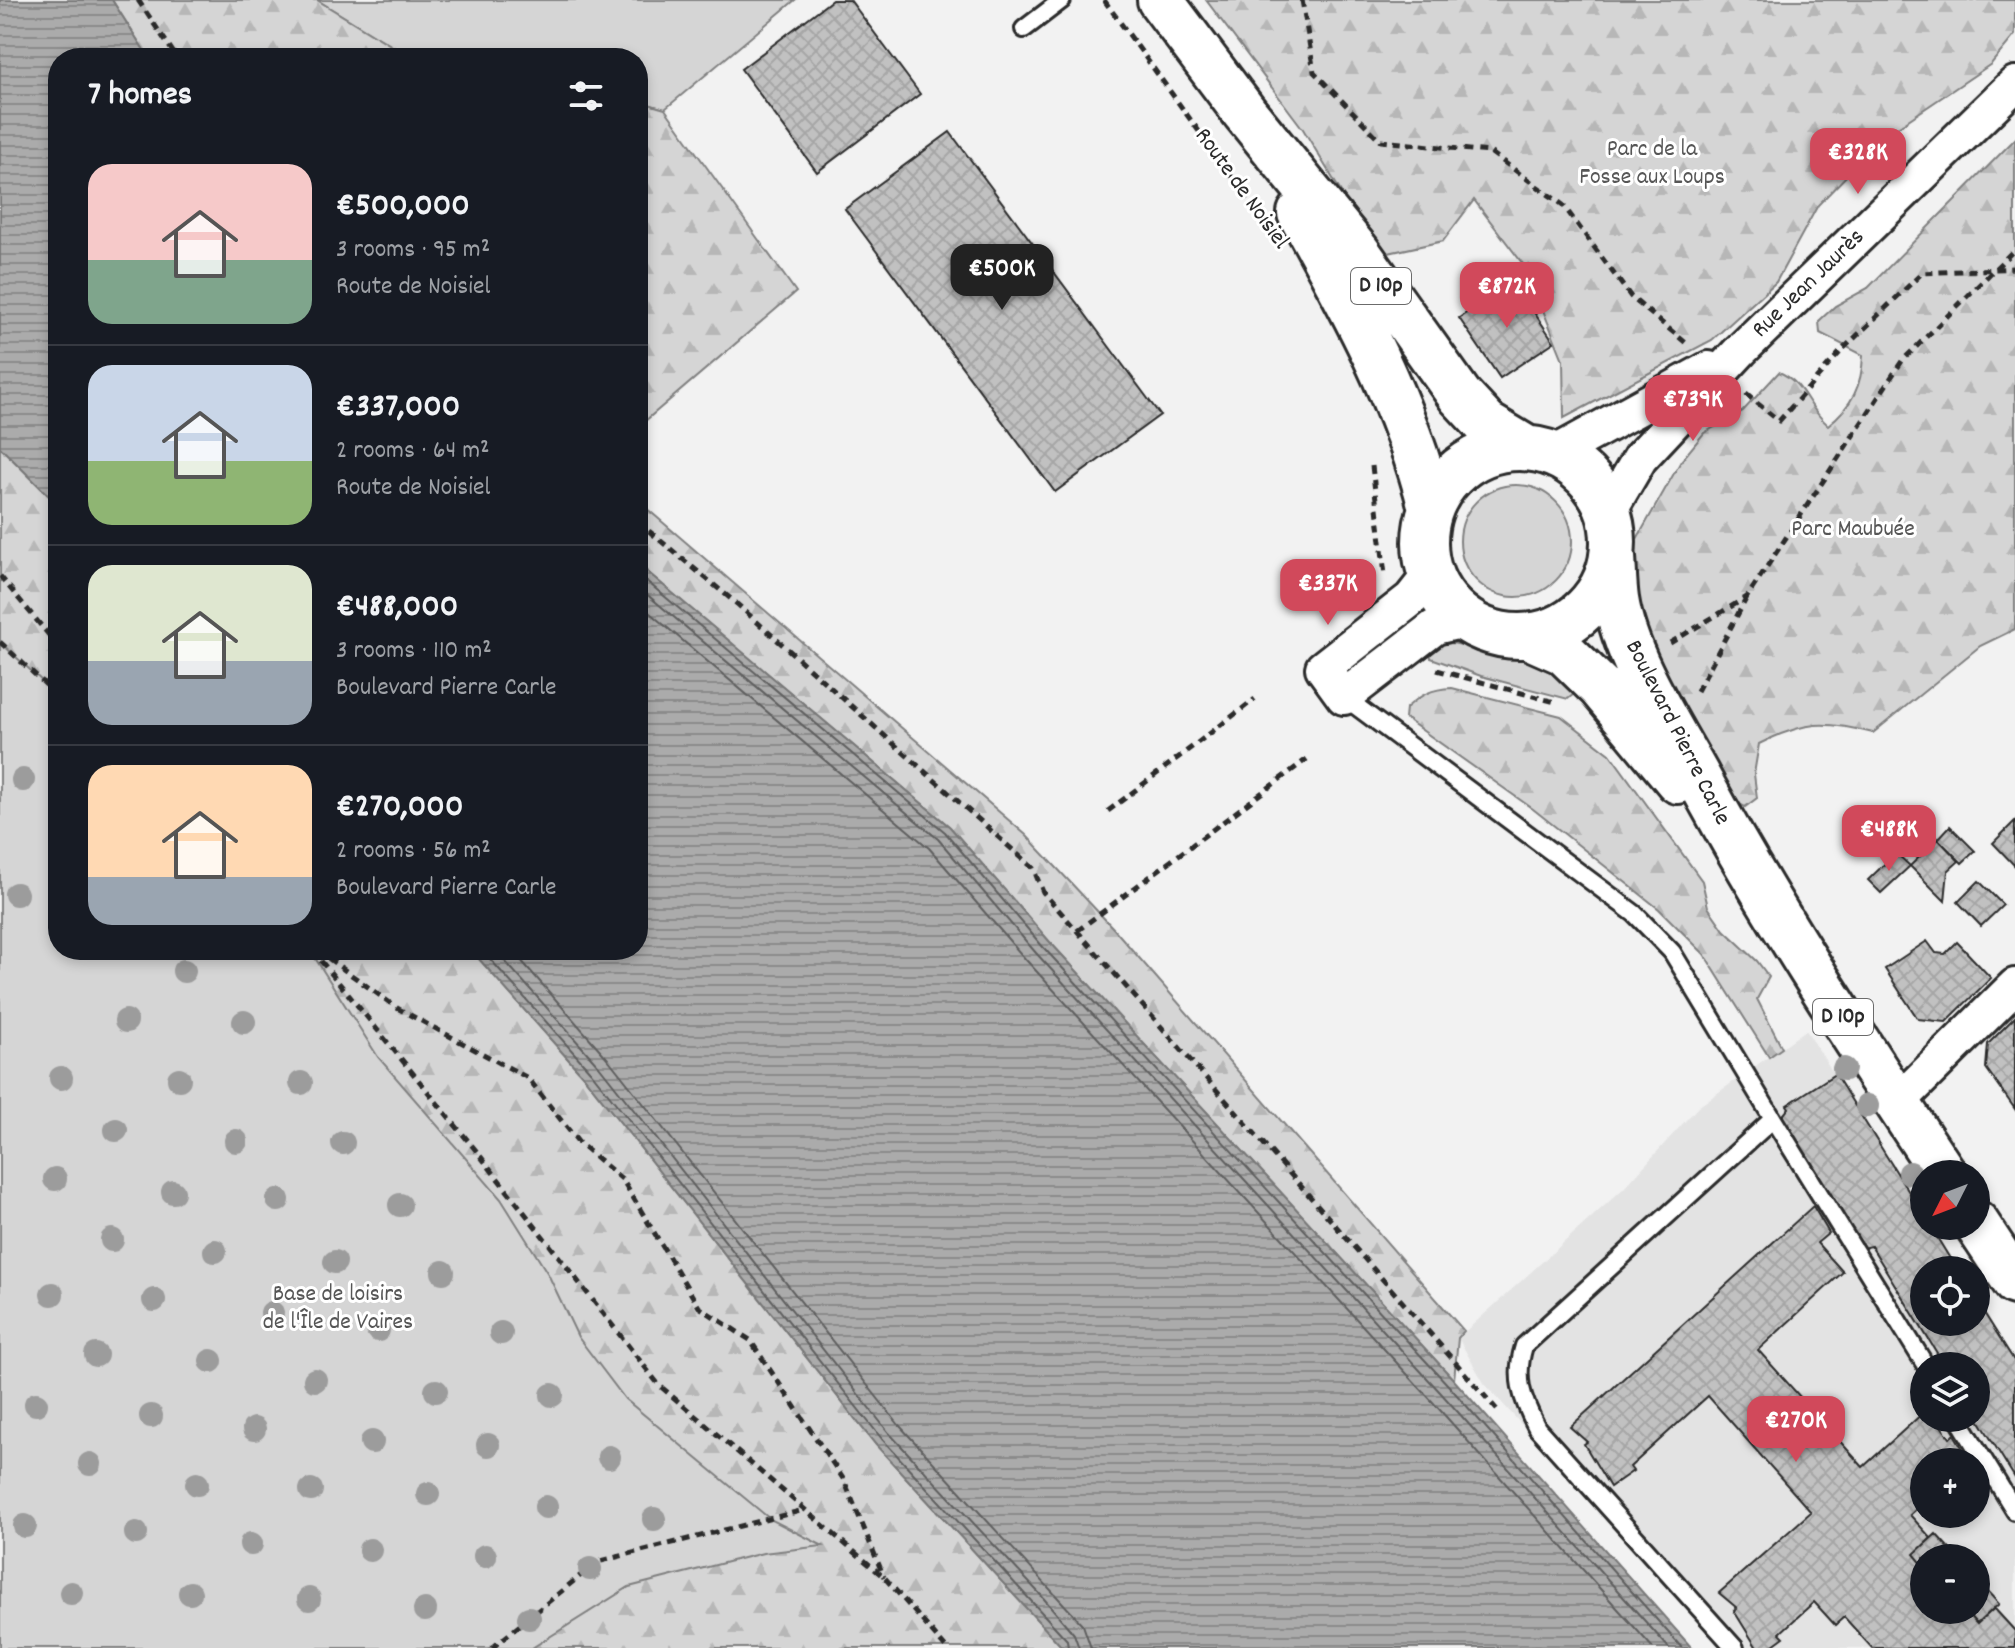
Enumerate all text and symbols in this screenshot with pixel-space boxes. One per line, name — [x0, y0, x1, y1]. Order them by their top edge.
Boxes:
text: 7 homes — [88, 72, 192, 121]
icon: filters — [564, 74, 608, 118]
street label: Route de Noisiel — [1185, 121, 1297, 257]
pin: €328K — [1802, 128, 1914, 196]
park label: Parc de la Fosse aux Loups — [1579, 133, 1725, 195]
text: €328K — [1828, 135, 1888, 172]
text: €500,000 — [336, 183, 470, 232]
icon: home — [152, 196, 248, 292]
street label: Rue Jean Jaurès — [1745, 221, 1873, 347]
text: 3 rooms · 95 m² — [336, 232, 490, 269]
pin: €500K — [946, 244, 1058, 312]
text: €500K — [969, 251, 1035, 288]
pin: €872K — [1451, 262, 1563, 330]
road number: D 10p — [1351, 268, 1411, 304]
text: Route de Noisiel — [336, 269, 491, 306]
text: €872K — [1478, 269, 1536, 306]
pin: €739K — [1637, 375, 1749, 443]
text: €739K — [1663, 382, 1723, 419]
text: €337,000 — [336, 384, 460, 433]
icon: home — [152, 397, 248, 493]
text: 2 rooms · 64 m² — [336, 433, 490, 470]
text: Route de Noisiel — [336, 470, 491, 507]
park label: Parc Maubuée — [1791, 513, 1915, 547]
pin: €337K — [1272, 559, 1384, 627]
text: €337K — [1298, 566, 1358, 603]
text: €488,000 — [336, 584, 458, 633]
icon: home — [152, 597, 248, 693]
text: 3 rooms · 110 m² — [336, 633, 492, 670]
street label: Boulevard Pierre Carle — [1616, 635, 1738, 831]
text: Boulevard Pierre Carle — [336, 670, 557, 707]
text: €270,000 — [336, 784, 463, 833]
icon: home — [152, 797, 248, 893]
pin: €488K — [1833, 805, 1945, 873]
text: €488K — [1860, 812, 1918, 849]
text: 2 rooms · 56 m² — [336, 833, 491, 870]
text: Boulevard Pierre Carle — [336, 870, 557, 907]
road number: D 10p — [1813, 999, 1873, 1035]
north arrow — [1910, 1160, 1990, 1240]
map controls — [1910, 1160, 1990, 1624]
button: locate — [1910, 1256, 1990, 1336]
park label: Base de loisirs de l'Île de Vaires — [263, 1278, 413, 1340]
button: layers — [1910, 1352, 1990, 1432]
pin: €270K — [1740, 1396, 1852, 1464]
text: €270K — [1765, 1403, 1827, 1440]
button: + — [1910, 1448, 1990, 1528]
button: − — [1910, 1544, 1990, 1624]

